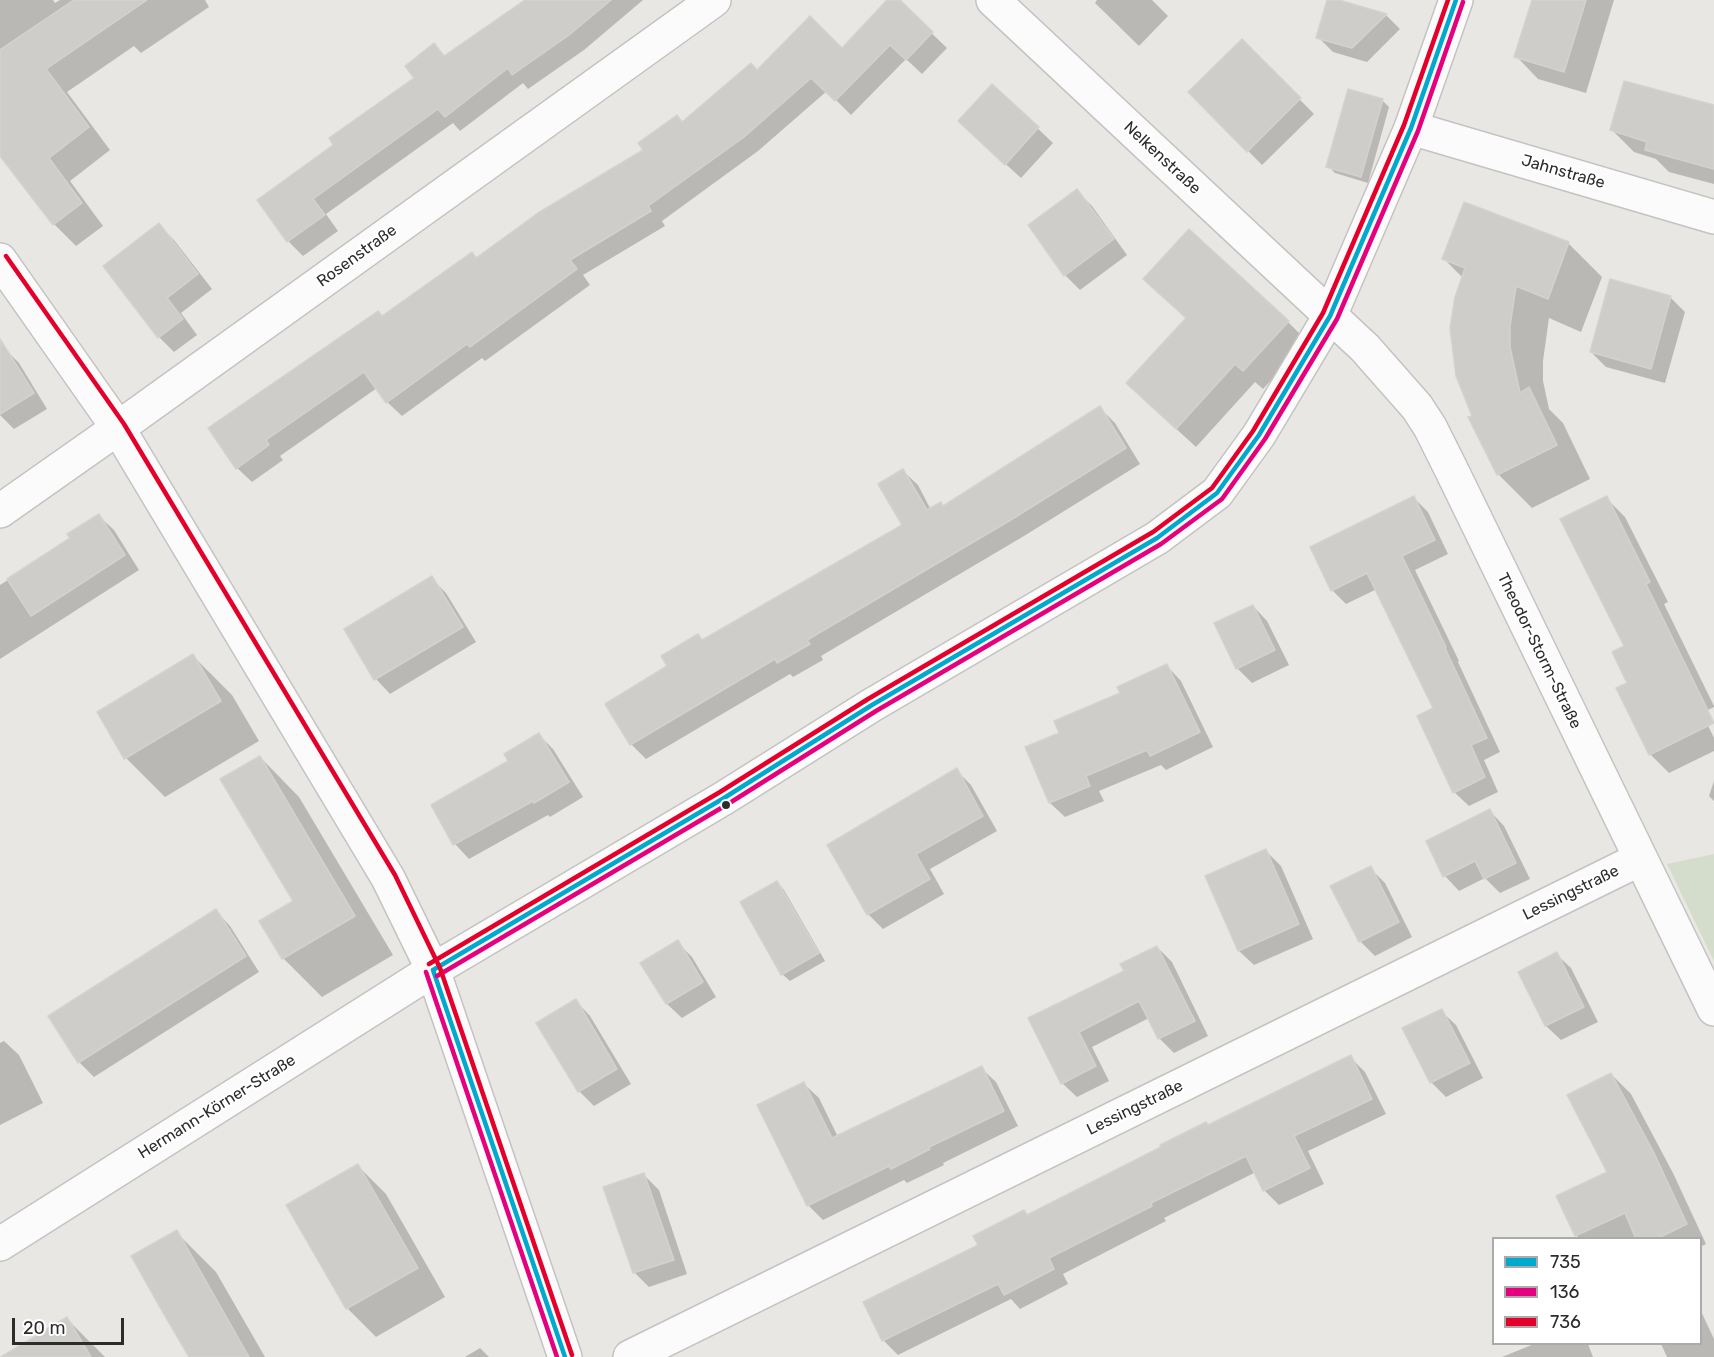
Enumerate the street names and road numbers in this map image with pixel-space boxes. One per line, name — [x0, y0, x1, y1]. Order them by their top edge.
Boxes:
street label: Nelkenstraße — [1120, 118, 1204, 198]
street label: Jahnstraße — [1519, 151, 1607, 193]
street label: Rosenstraße — [313, 221, 401, 291]
street label: Theodor-Storm-Straße — [1493, 570, 1585, 732]
street label: Lessingstraße — [1520, 861, 1622, 925]
street label: Hermann-Körner-Straße — [135, 1051, 299, 1163]
street label: Lessingstraße — [1084, 1076, 1186, 1140]

